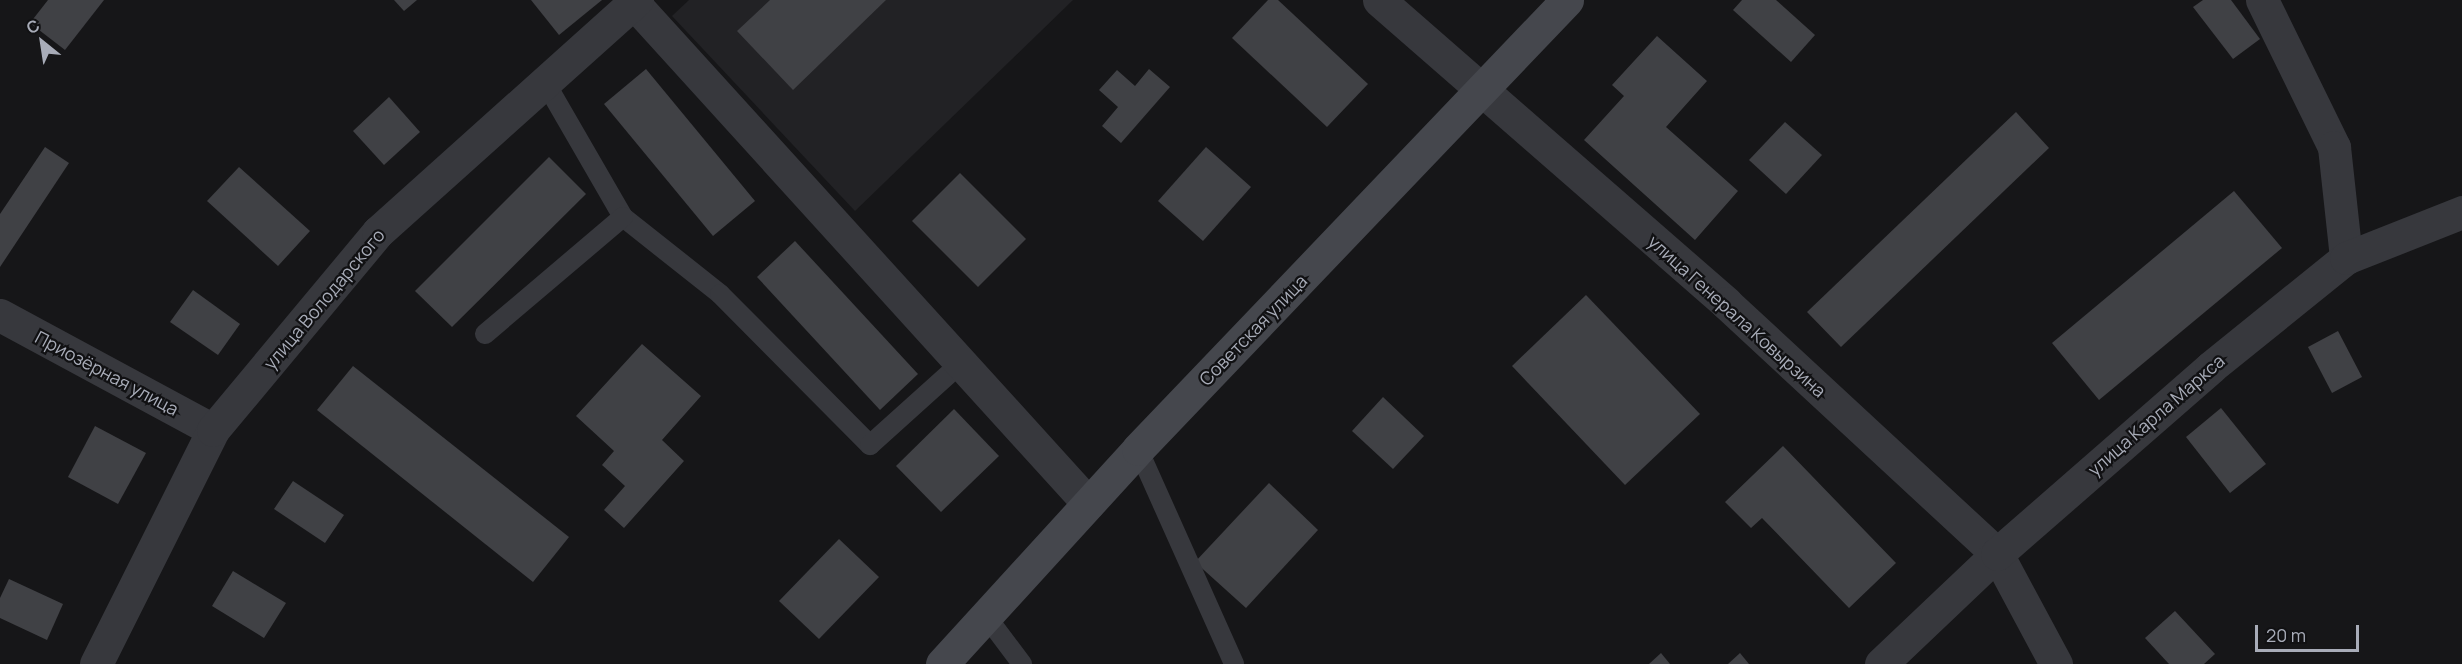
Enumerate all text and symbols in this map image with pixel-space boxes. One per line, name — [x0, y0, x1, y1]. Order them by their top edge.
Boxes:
north arrow — [12, 12, 72, 72]
text: С — [22, 14, 44, 39]
street label: улица Володарского — [259, 224, 389, 374]
street label: улица Генерала Ковырзина — [1644, 230, 1830, 402]
street label: Советская улица — [1195, 270, 1311, 390]
street label: Приозёрная улица — [32, 326, 182, 420]
street label: улица Карла Маркса — [2083, 350, 2229, 480]
scale bar — [2258, 613, 2362, 651]
text: 20 m — [2266, 623, 2306, 647]

